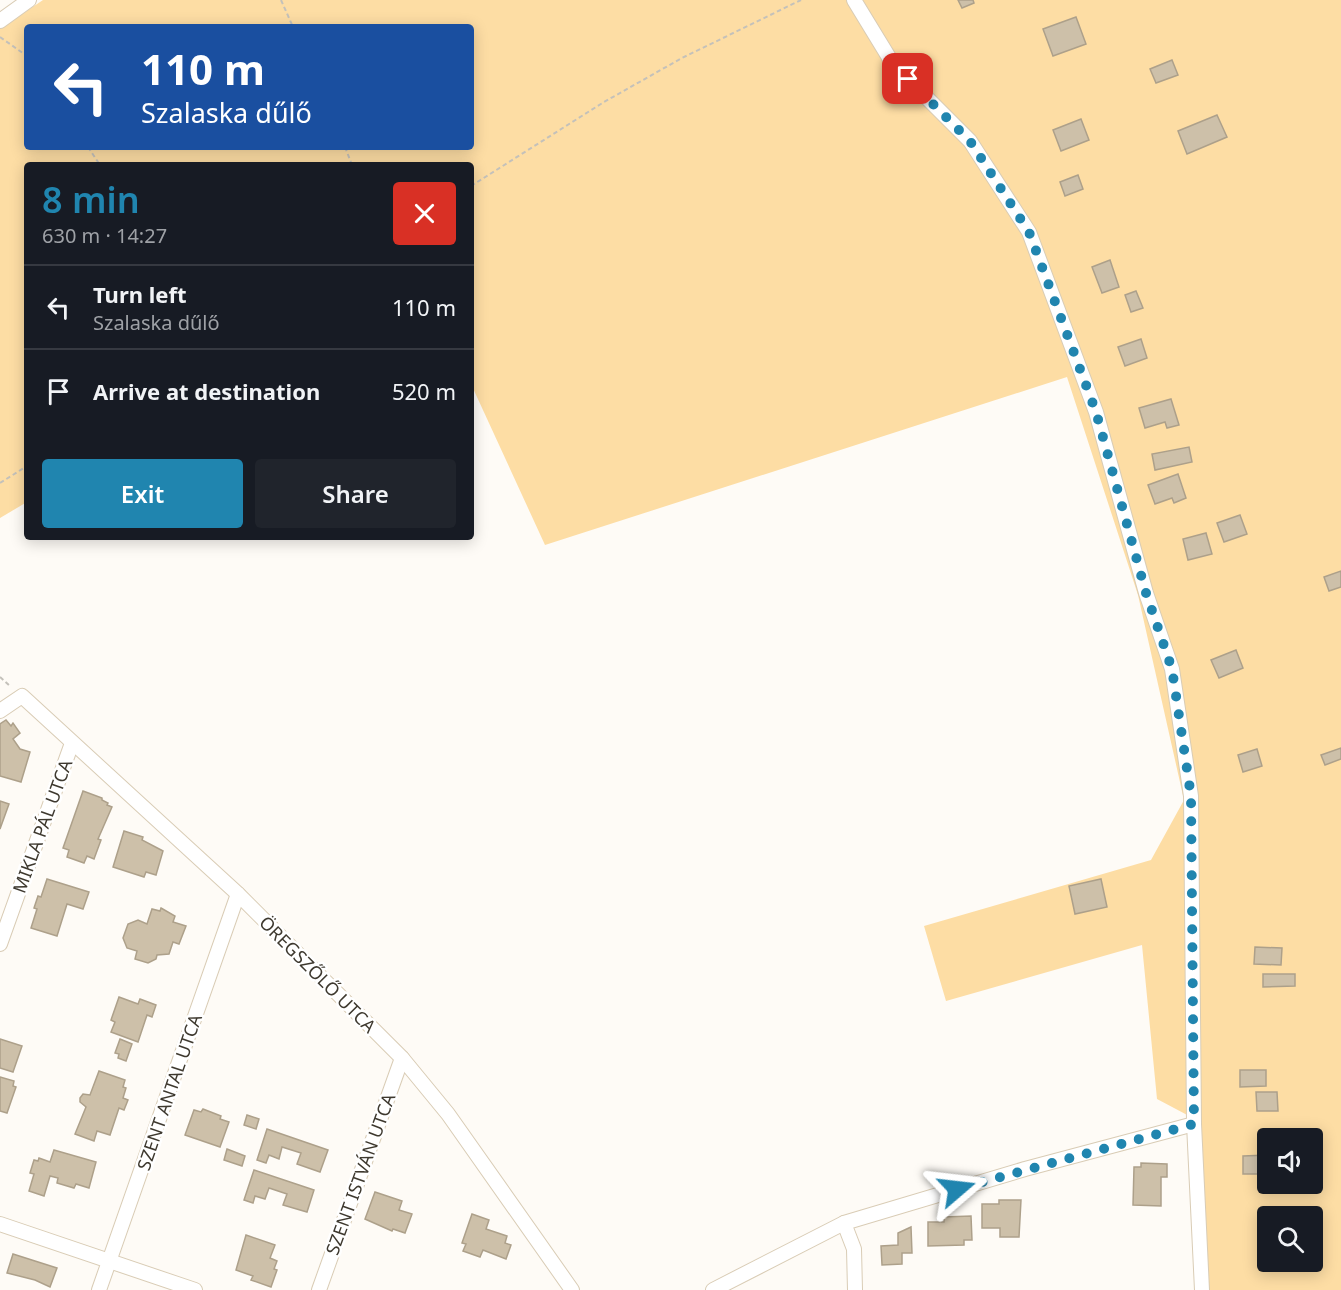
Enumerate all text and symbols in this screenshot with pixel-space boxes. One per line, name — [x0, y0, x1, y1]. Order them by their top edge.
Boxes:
text: 110 m — [141, 40, 265, 97]
icon: left — [42, 48, 120, 126]
pin — [882, 53, 933, 104]
icon: arrive — [891, 62, 924, 95]
text: Szalaska dűlő — [141, 94, 312, 131]
text: 8 min — [42, 175, 140, 224]
button: close — [393, 182, 456, 245]
text: 630 m · 14:27 — [42, 222, 167, 249]
text: Turn left — [93, 279, 187, 309]
icon: left — [42, 291, 75, 324]
text: 110 m — [392, 292, 456, 322]
text: Szalaska dűlő — [93, 309, 220, 336]
icon: arrive — [42, 375, 75, 408]
text: Arrive at destination — [93, 376, 320, 406]
text: 520 m — [392, 376, 456, 406]
button: Exit — [42, 459, 243, 528]
button: Share — [255, 459, 456, 528]
street label: MIKLA PÁL UTCA — [7, 755, 77, 896]
street label: ÖREGSZŐLŐ UTCA — [254, 910, 382, 1038]
street label: SZENT ANTAL UTCA — [131, 1010, 207, 1173]
street label: SZENT ISTVÁN UTCA — [320, 1089, 401, 1258]
map controls — [1257, 1128, 1323, 1272]
button: sound — [1257, 1128, 1323, 1194]
position arrow — [925, 1157, 989, 1221]
button: search — [1257, 1206, 1323, 1272]

